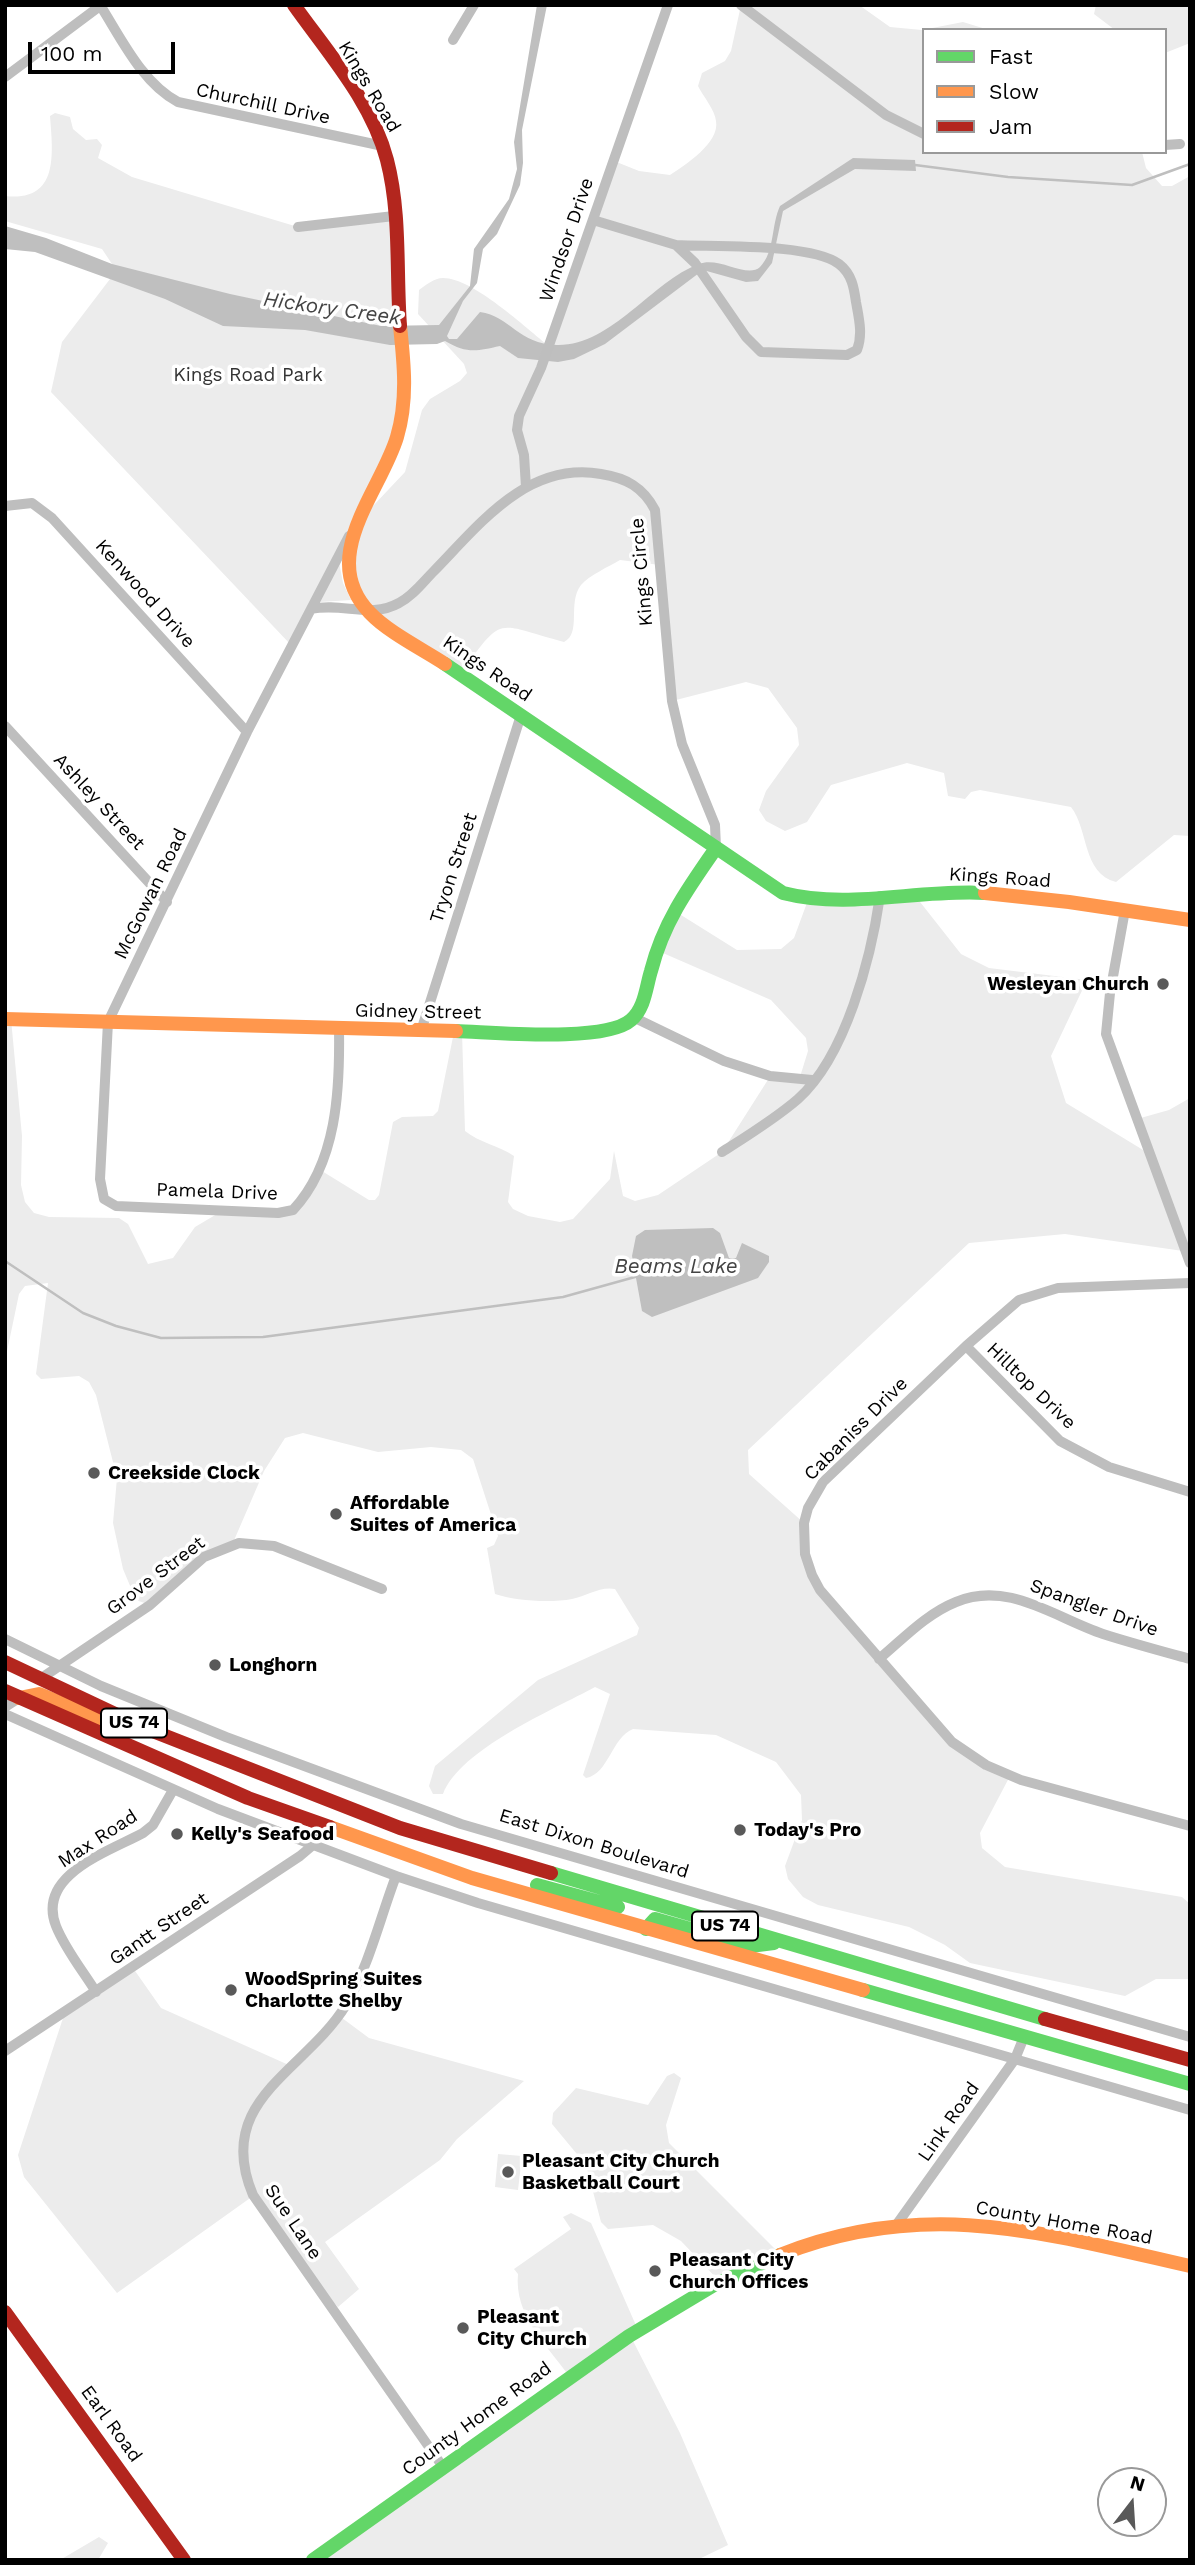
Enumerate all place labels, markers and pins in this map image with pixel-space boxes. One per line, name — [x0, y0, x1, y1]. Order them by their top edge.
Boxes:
place label: Wesleyan Church — [987, 973, 1149, 995]
marker: Wesleyan Church — [1155, 976, 1171, 992]
place label: Creekside Clock — [108, 1462, 260, 1484]
marker: Creekside Clock — [86, 1465, 102, 1481]
place label: Affordable Suites of America — [350, 1492, 516, 1536]
marker: Affordable Suites of America — [328, 1506, 344, 1522]
place label: Longhorn — [229, 1654, 317, 1676]
marker: Longhorn — [207, 1657, 223, 1673]
place label: Today's Pro — [754, 1819, 861, 1841]
marker: Today's Pro — [732, 1822, 748, 1838]
place label: Kelly's Seafood — [191, 1823, 334, 1845]
marker: Kelly's Seafood — [169, 1826, 185, 1842]
place label: WoodSpring Suites Charlotte Shelby — [245, 1968, 422, 2012]
marker: WoodSpring Suites Charlotte Shelby — [223, 1982, 239, 1998]
place label: Pleasant City Church Basketball Court — [522, 2150, 719, 2194]
marker: Pleasant City Church Basketball Court — [500, 2164, 516, 2180]
place label: Pleasant City Church Offices — [669, 2249, 808, 2293]
marker: Pleasant City Church Offices — [647, 2263, 663, 2279]
place label: Pleasant City Church — [477, 2306, 587, 2350]
marker: Pleasant City Church — [455, 2320, 471, 2336]

